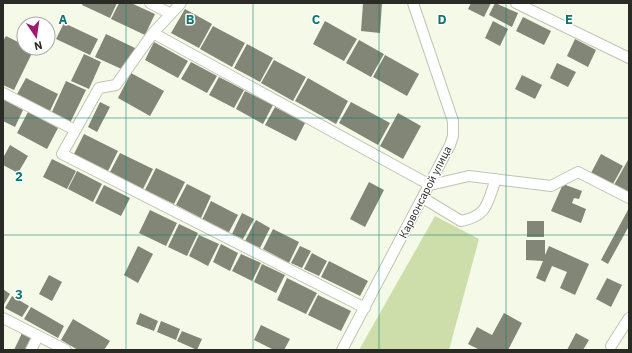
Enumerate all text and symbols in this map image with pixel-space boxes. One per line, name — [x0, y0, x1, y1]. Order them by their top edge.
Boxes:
text: A — [59, 11, 68, 28]
text: B — [186, 11, 195, 28]
text: C — [312, 11, 321, 28]
text: D — [437, 11, 447, 28]
text: E — [565, 11, 573, 28]
north arrow — [16, 16, 56, 56]
text: N — [33, 38, 44, 53]
street label: Карвонсарой улица — [396, 143, 454, 241]
text: 2 — [15, 168, 23, 185]
text: 3 — [15, 286, 23, 303]

